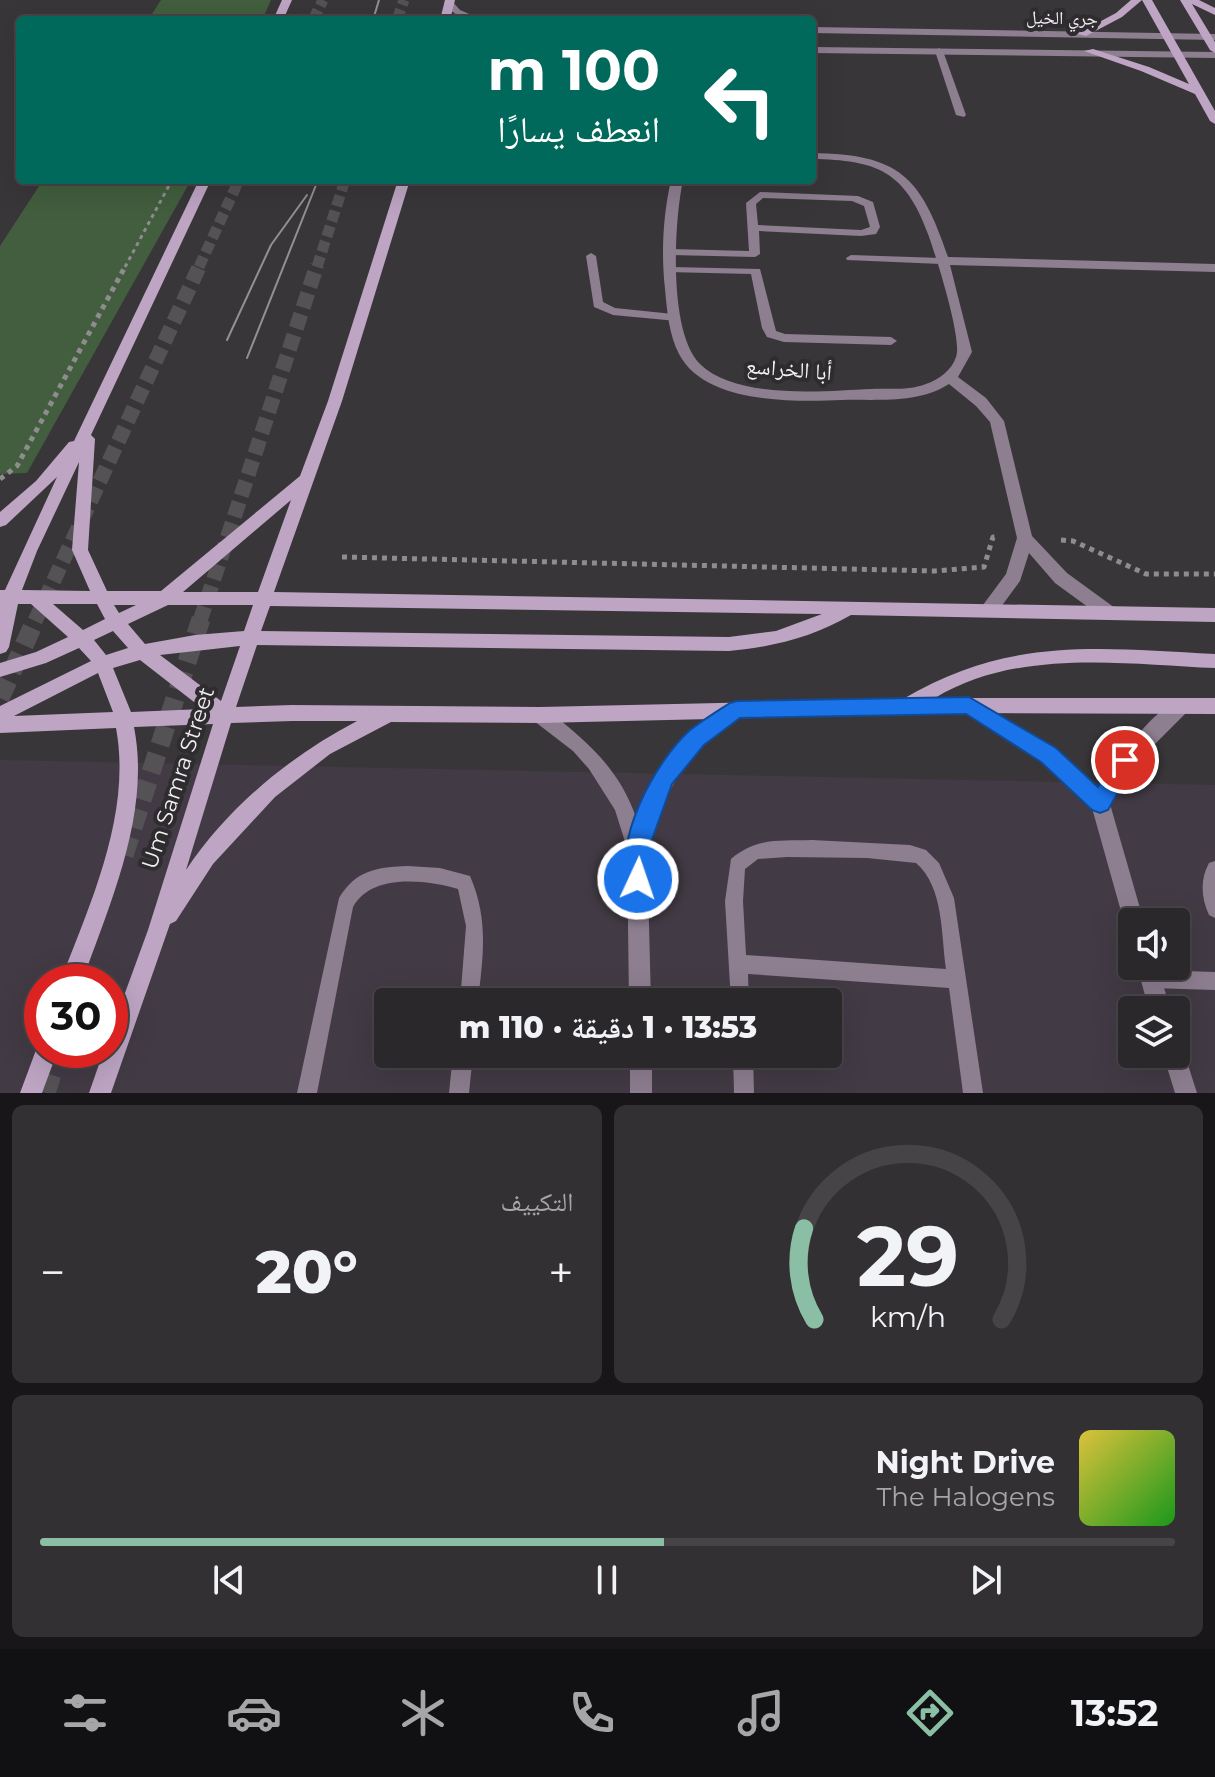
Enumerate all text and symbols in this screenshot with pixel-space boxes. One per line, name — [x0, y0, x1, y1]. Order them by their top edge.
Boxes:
street label: جري الخيل — [1026, 6, 1098, 33]
text: 100 m — [487, 36, 660, 104]
icon: left — [688, 48, 792, 152]
text: انعطف يسارًا — [497, 107, 660, 151]
street label: أبا الخراسع — [745, 352, 833, 386]
street label: Um Samra Street — [136, 684, 220, 872]
pin — [1091, 726, 1159, 794]
icon: arrive — [1103, 738, 1147, 782]
position arrow — [596, 837, 680, 921]
map controls — [1118, 908, 1190, 1068]
button: sound — [1118, 908, 1190, 980]
speed limit sign: 30 — [24, 964, 128, 1068]
button: layers — [1118, 996, 1190, 1068]
text: 13:53 · 1 دقيقة · 110 m — [459, 1009, 757, 1046]
text: التكييف — [501, 1186, 574, 1218]
text: 29 — [857, 1205, 959, 1307]
text: 20° — [256, 1235, 358, 1308]
text: − — [40, 1245, 65, 1299]
text: + — [548, 1245, 574, 1299]
text: km/h — [870, 1299, 946, 1334]
text: Night Drive — [875, 1444, 1055, 1481]
text: The Halogens — [876, 1481, 1055, 1513]
icon: previous — [207, 1558, 251, 1602]
icon: pause — [585, 1558, 629, 1602]
icon: next — [964, 1558, 1008, 1602]
icon: filters — [57, 1685, 113, 1741]
icon: car — [226, 1685, 282, 1741]
icon: climate — [395, 1685, 451, 1741]
icon: phone — [564, 1685, 620, 1741]
icon: music — [733, 1685, 789, 1741]
icon: directions — [902, 1685, 958, 1741]
text: 13:52 — [1071, 1691, 1158, 1735]

